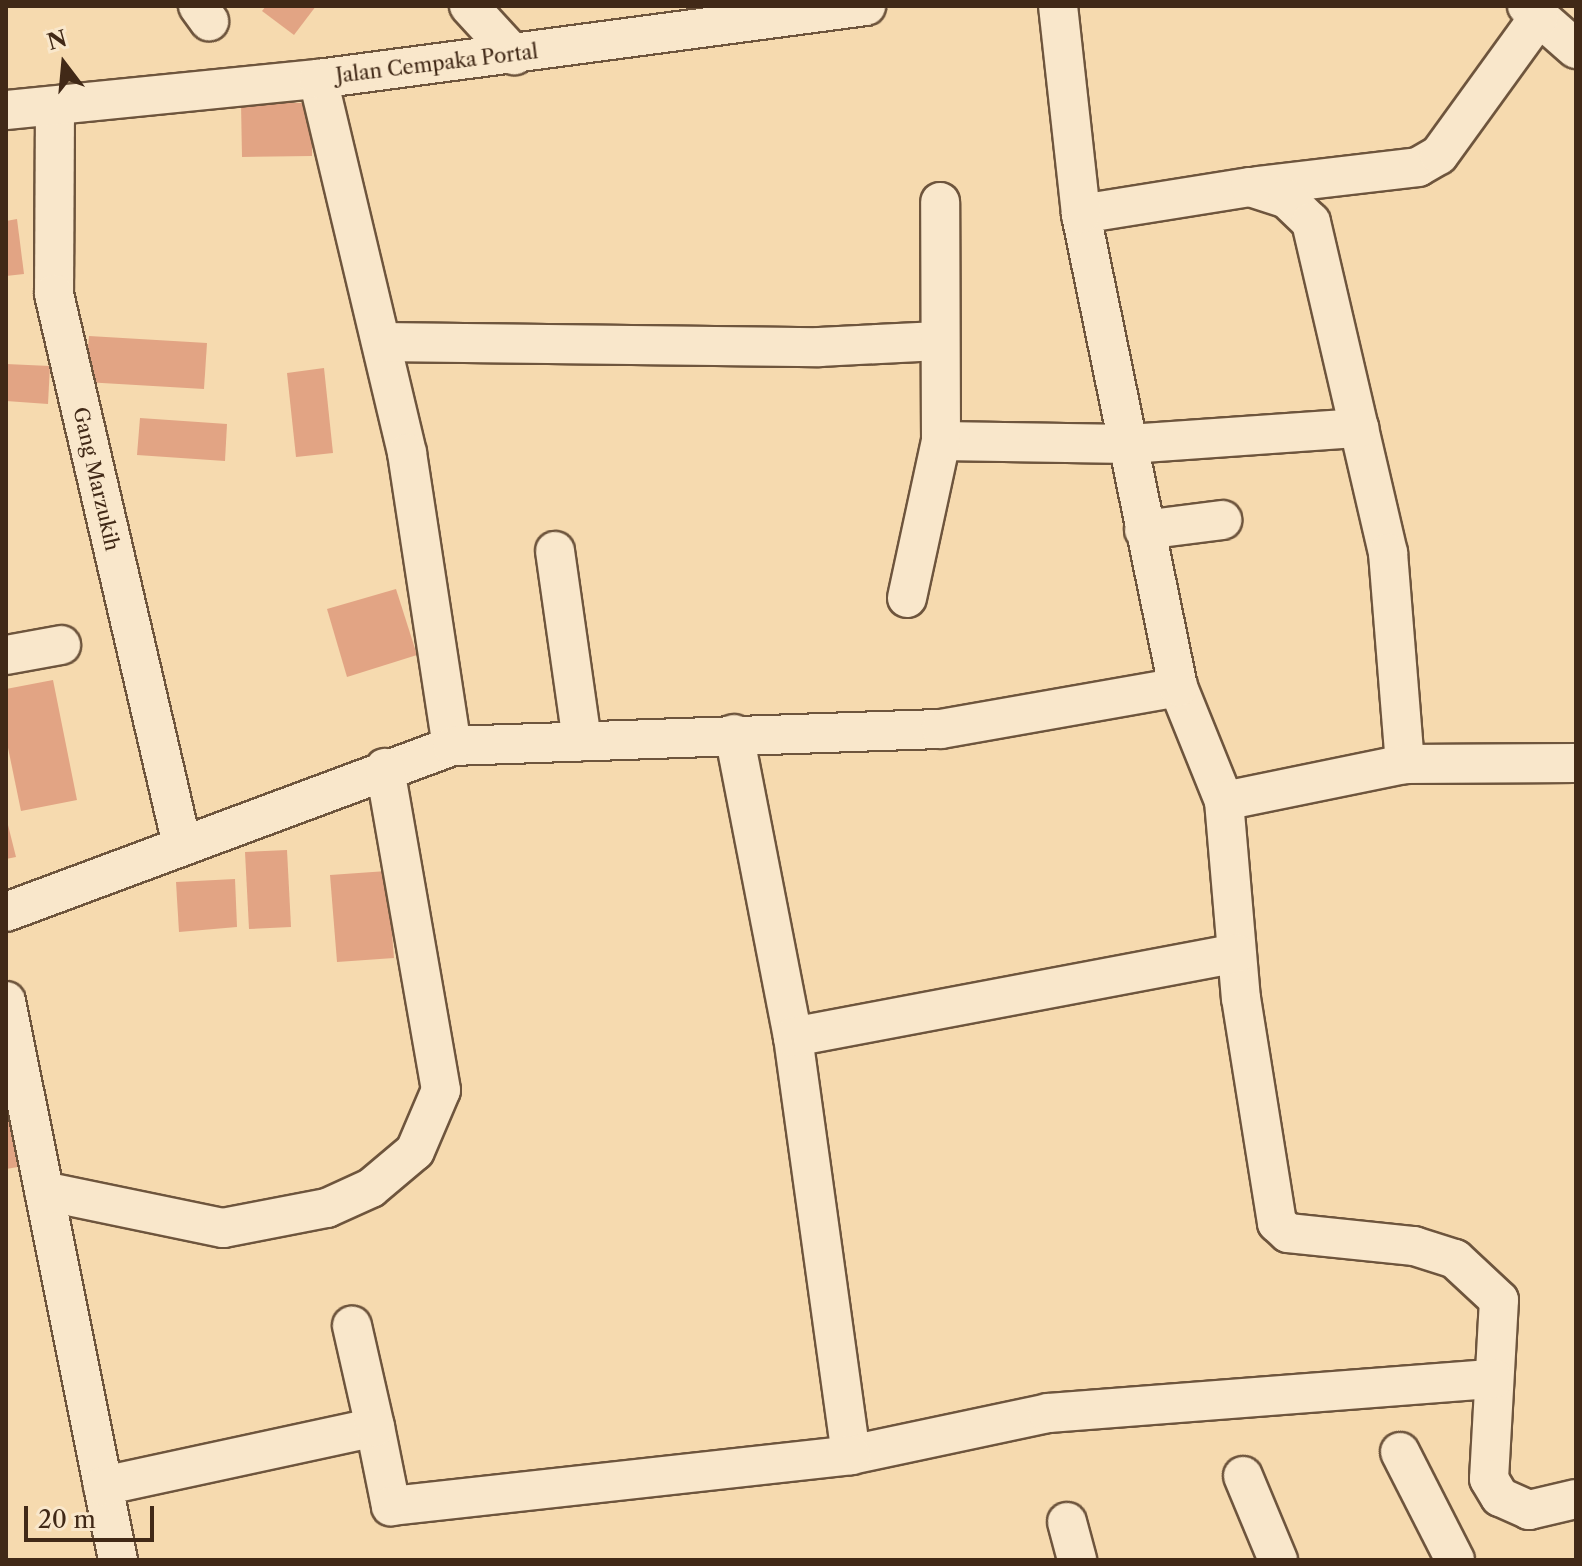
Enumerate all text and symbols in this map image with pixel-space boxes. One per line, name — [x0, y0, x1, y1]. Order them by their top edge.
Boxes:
north arrow — [24, 24, 104, 104]
text: N — [44, 25, 70, 56]
street label: Jalan Cempaka Portal — [334, 40, 540, 88]
street label: Gang Marzukih — [68, 405, 124, 553]
scale bar — [28, 1490, 158, 1540]
text: 20 m — [38, 1505, 96, 1534]

